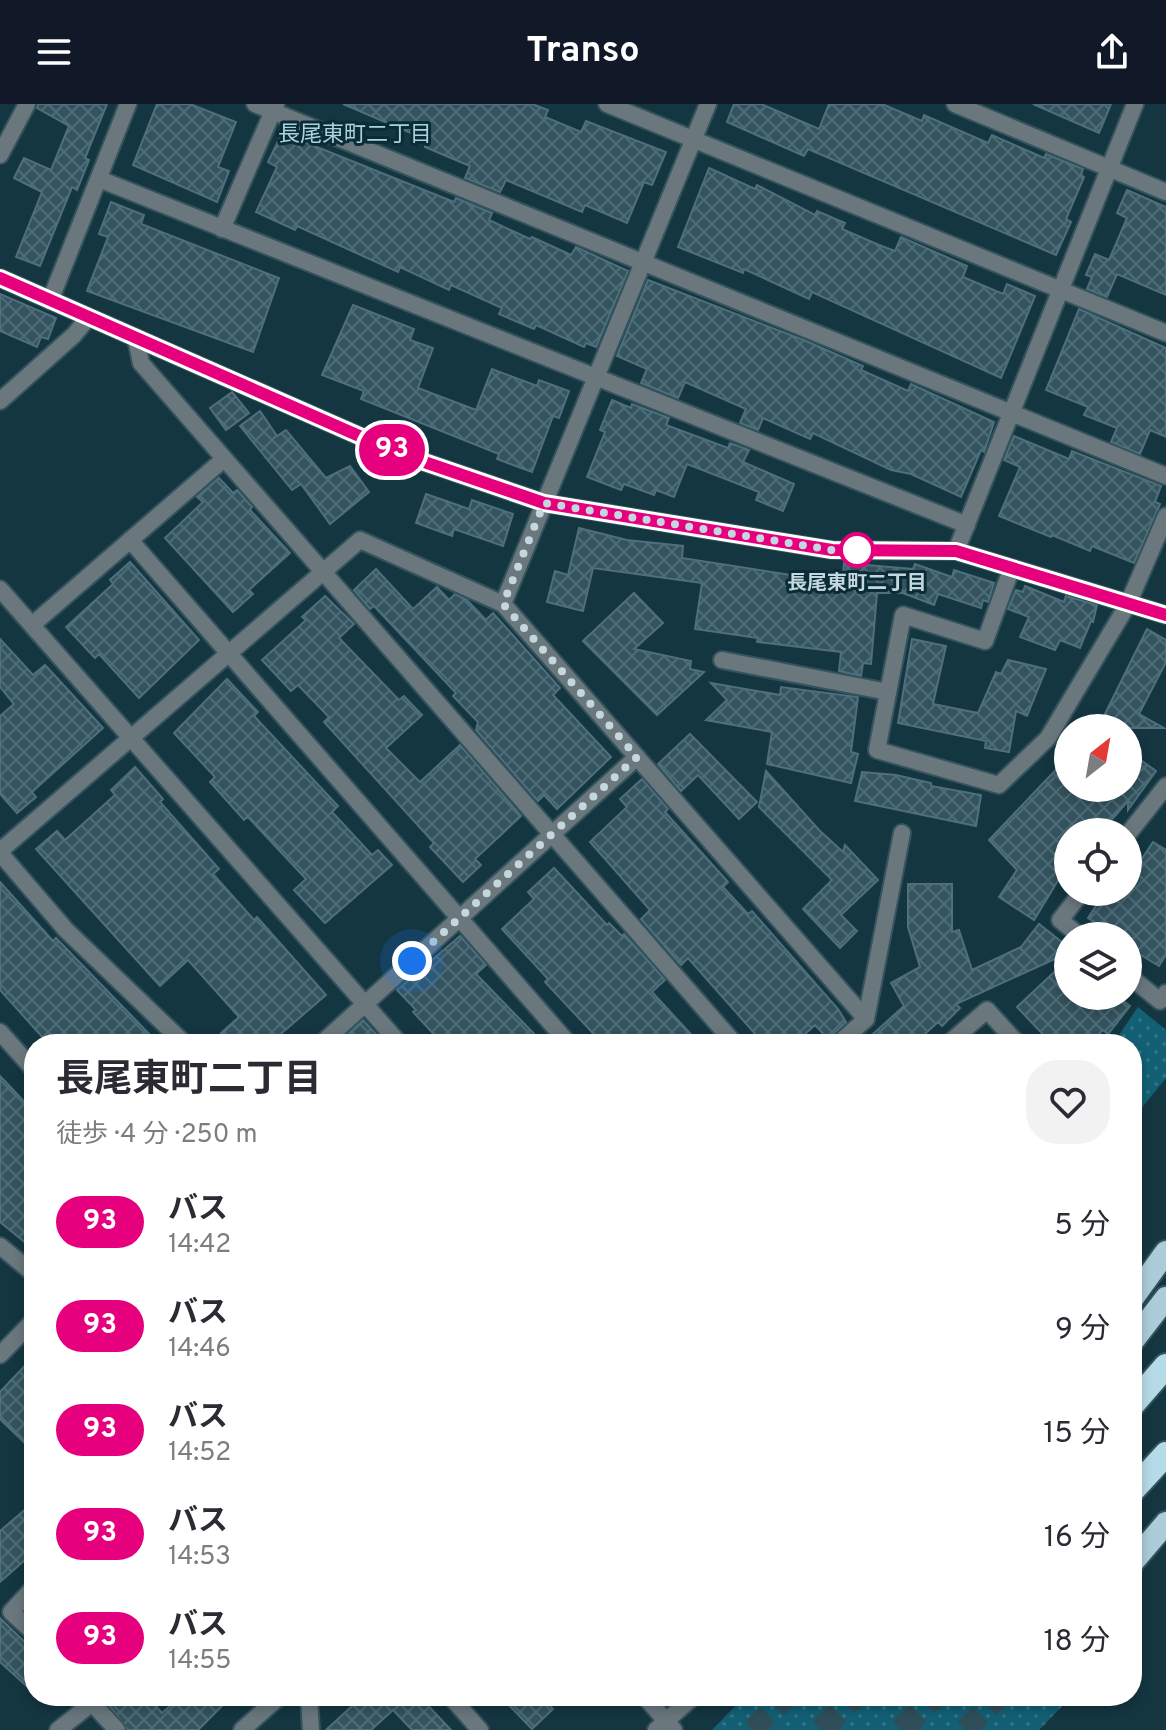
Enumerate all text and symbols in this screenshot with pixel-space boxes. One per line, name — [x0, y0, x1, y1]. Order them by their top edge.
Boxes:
text: Transo — [526, 29, 640, 75]
icon: menu — [32, 30, 76, 74]
icon: share — [1090, 30, 1134, 74]
district label: 長尾東町二丁目 — [278, 122, 432, 149]
line badge: 93 — [356, 424, 428, 476]
text: 93 — [375, 432, 409, 468]
marker: 長尾東町二丁目 — [840, 533, 874, 567]
place label: 長尾東町二丁目 — [787, 571, 927, 597]
north arrow — [1054, 714, 1142, 802]
map controls — [1054, 714, 1142, 1010]
button: locate — [1054, 818, 1142, 906]
button: layers — [1054, 922, 1142, 1010]
your location — [392, 941, 432, 981]
text: 長尾東町二丁目 — [56, 1057, 322, 1106]
button: heart — [1026, 1060, 1110, 1144]
text: 徒歩 · 4 分 · 250 m — [56, 1119, 258, 1152]
text: バス — [168, 1192, 228, 1229]
text: 93 — [83, 1204, 117, 1240]
text: 5 分 — [1054, 1208, 1110, 1245]
text: 14:42 — [168, 1229, 231, 1262]
text: バス — [168, 1296, 228, 1333]
text: 93 — [83, 1308, 117, 1344]
text: 9 分 — [1055, 1312, 1110, 1349]
text: 14:46 — [168, 1333, 231, 1366]
text: バス — [168, 1400, 228, 1437]
text: 93 — [83, 1412, 117, 1448]
text: 15 分 — [1043, 1416, 1110, 1453]
text: 14:52 — [168, 1437, 231, 1470]
text: バス — [168, 1504, 228, 1541]
text: 93 — [83, 1516, 117, 1552]
text: 16 分 — [1044, 1520, 1110, 1557]
text: 14:53 — [168, 1541, 231, 1574]
text: バス — [168, 1608, 228, 1645]
text: 93 — [83, 1620, 117, 1656]
text: 18 分 — [1043, 1624, 1110, 1661]
text: 14:55 — [168, 1645, 231, 1678]

